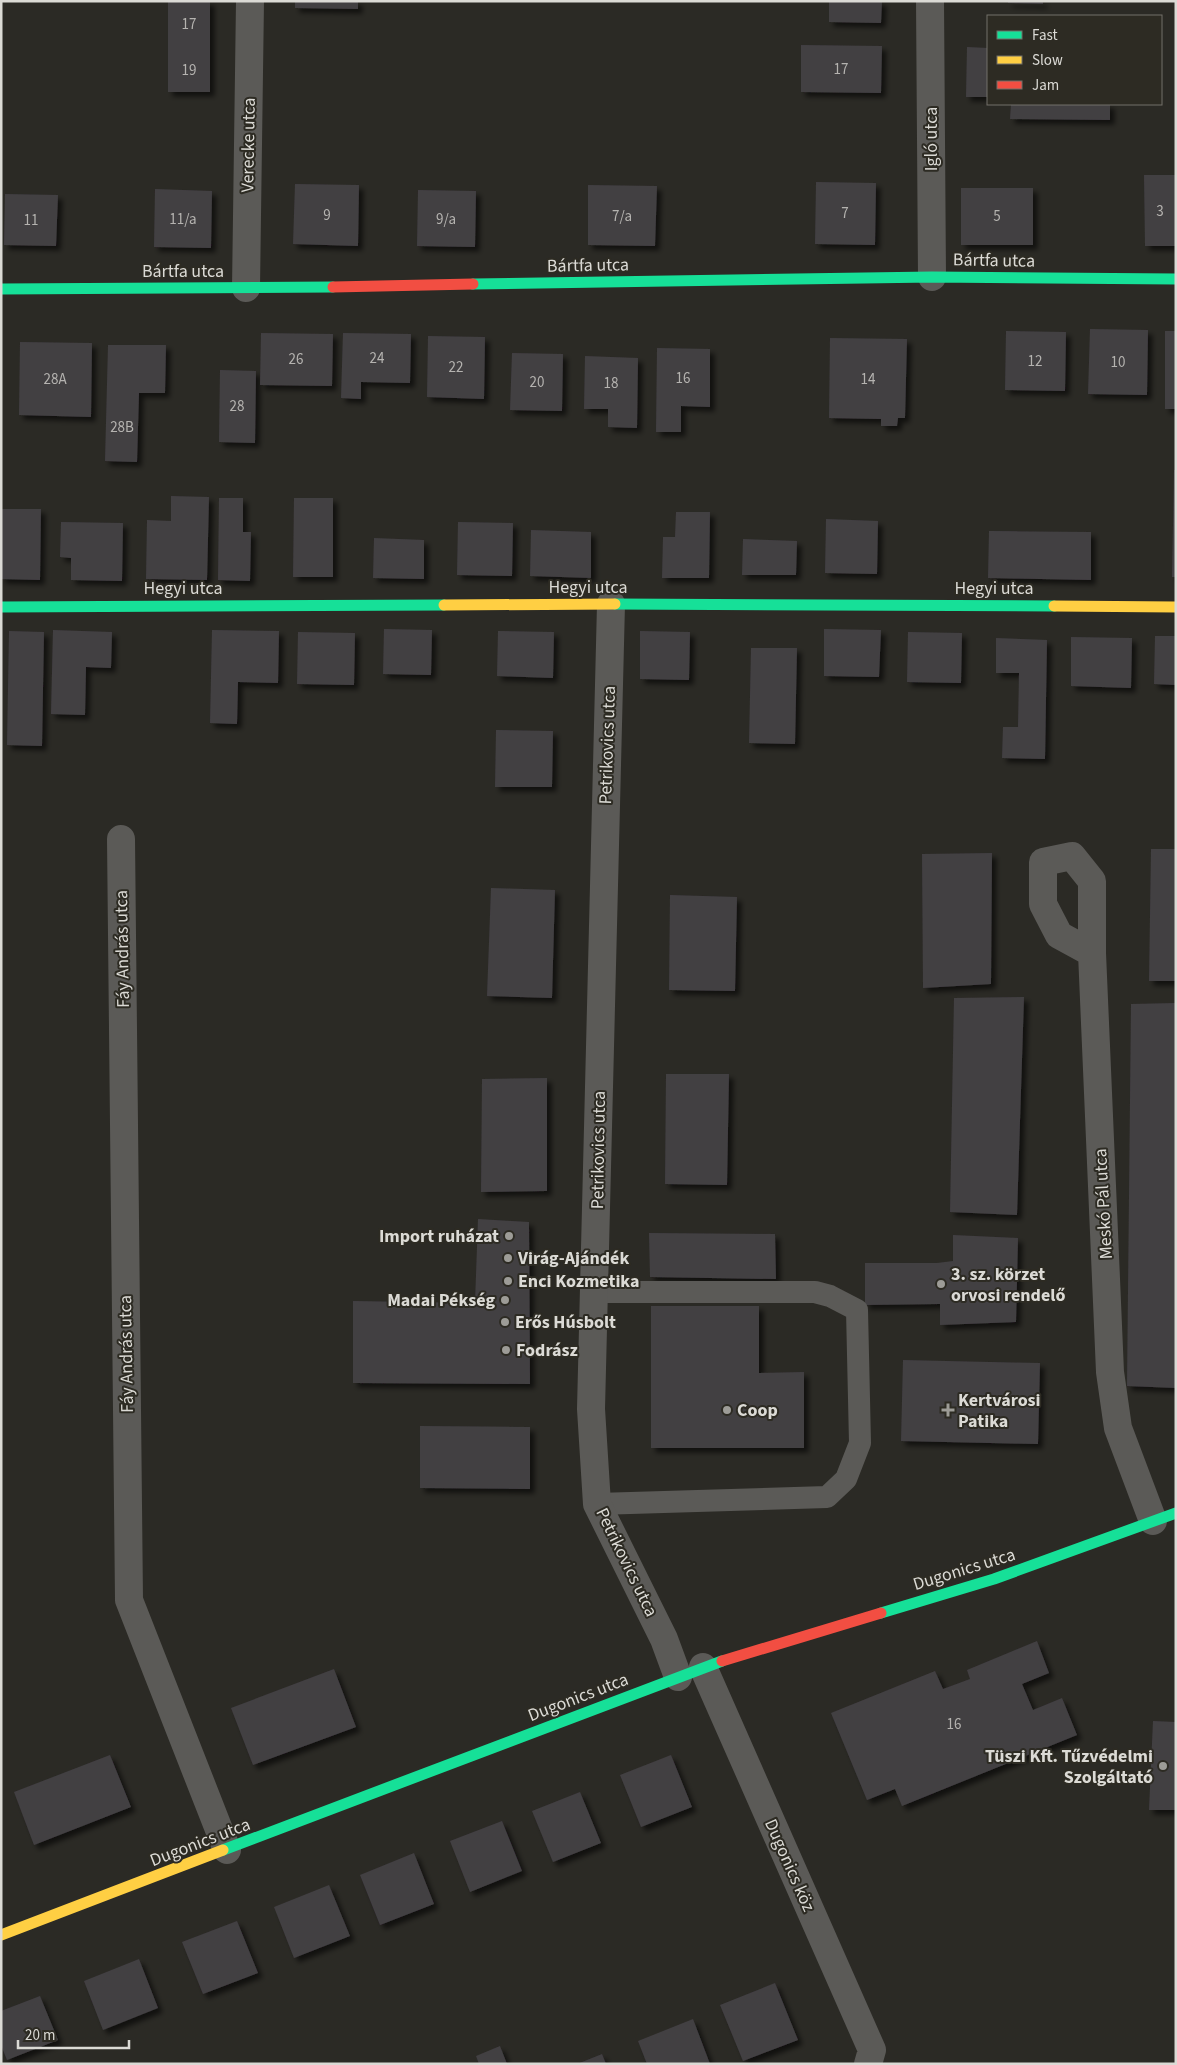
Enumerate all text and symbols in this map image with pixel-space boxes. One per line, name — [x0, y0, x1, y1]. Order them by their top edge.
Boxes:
house number: 17 — [182, 14, 196, 35]
legend — [987, 15, 1162, 105]
text: Fast — [1032, 25, 1058, 46]
text: Slow — [1032, 50, 1063, 71]
house number: 17 — [834, 59, 848, 80]
house number: 19 — [182, 60, 196, 81]
text: Jam — [1032, 75, 1059, 96]
street label: Verecke utca — [235, 97, 262, 193]
street label: Igló utca — [919, 107, 944, 171]
house number: 3 — [1156, 201, 1164, 222]
house number: 7 — [841, 203, 849, 224]
house number: 9 — [323, 205, 331, 226]
house number: 7/a — [612, 206, 632, 227]
house number: 5 — [993, 206, 1001, 227]
house number: 11/a — [169, 209, 197, 230]
house number: 9/a — [436, 209, 456, 230]
house number: 11 — [24, 210, 38, 231]
street label: Bártfa utca — [953, 247, 1035, 274]
street label: Bártfa utca — [547, 252, 629, 279]
street label: Bártfa utca — [142, 259, 224, 284]
house number: 24 — [370, 348, 385, 369]
house number: 26 — [289, 349, 303, 370]
house number: 12 — [1028, 351, 1042, 372]
house number: 10 — [1111, 352, 1125, 373]
house number: 22 — [449, 357, 463, 378]
house number: 16 — [676, 368, 690, 389]
house number: 28A — [43, 369, 67, 390]
house number: 14 — [861, 369, 876, 390]
house number: 20 — [530, 372, 544, 393]
house number: 18 — [604, 373, 618, 394]
house number: 28 — [230, 396, 244, 417]
house number: 28B — [110, 417, 134, 438]
street label: Hegyi utca — [549, 575, 628, 600]
street label: Hegyi utca — [144, 576, 223, 601]
street label: Hegyi utca — [955, 576, 1034, 601]
street label: Petrikovics utca — [593, 685, 622, 805]
street label: Fáy András utca — [109, 890, 136, 1008]
street label: Petrikovics utca — [585, 1091, 612, 1209]
street label: Meskó Pál utca — [1088, 1148, 1119, 1260]
place label: Import ruházat — [379, 1224, 499, 1249]
marker: Import ruházat — [503, 1230, 515, 1242]
place label: Virág-Ajándék — [517, 1246, 629, 1271]
marker: Virág-Ajándék — [502, 1252, 514, 1264]
place label: 3. sz. körzet orvosi rendelő — [951, 1262, 1065, 1308]
place label: Enci Kozmetika — [518, 1269, 640, 1294]
marker: Enci Kozmetika — [502, 1275, 514, 1287]
marker: 3. sz. körzet orvosi rendelő — [935, 1278, 947, 1290]
place label: Madai Pékség — [387, 1288, 495, 1313]
marker: Madai Pékség — [499, 1294, 511, 1306]
street label: Fáy András utca — [113, 1295, 140, 1413]
place label: Erős Húsbolt — [515, 1310, 616, 1335]
marker: Erős Húsbolt — [499, 1316, 511, 1328]
place label: Fodrász — [516, 1338, 578, 1363]
marker: Fodrász — [500, 1344, 512, 1356]
place label: Kertvárosi Patika — [958, 1388, 1041, 1434]
place label: Coop — [737, 1398, 778, 1423]
marker: Coop — [721, 1404, 733, 1416]
marker: Kertvárosi Patika — [942, 1404, 954, 1416]
street label: Petrikovics utca — [589, 1504, 664, 1621]
street label: Dugonics utca — [910, 1542, 1018, 1597]
street label: Dugonics utca — [524, 1667, 632, 1728]
house number: 16 — [947, 1714, 961, 1735]
place label: Tüszi Kft. Tűzvédelmi Szolgáltató — [985, 1744, 1153, 1790]
marker: Tüszi Kft. Tűzvédelmi Szolgáltató — [1157, 1760, 1169, 1772]
street label: Dugonics utca — [146, 1812, 254, 1873]
street label: Dugonics köz — [758, 1815, 821, 1916]
scale bar — [18, 2018, 129, 2050]
text: 20 m — [25, 2025, 55, 2046]

